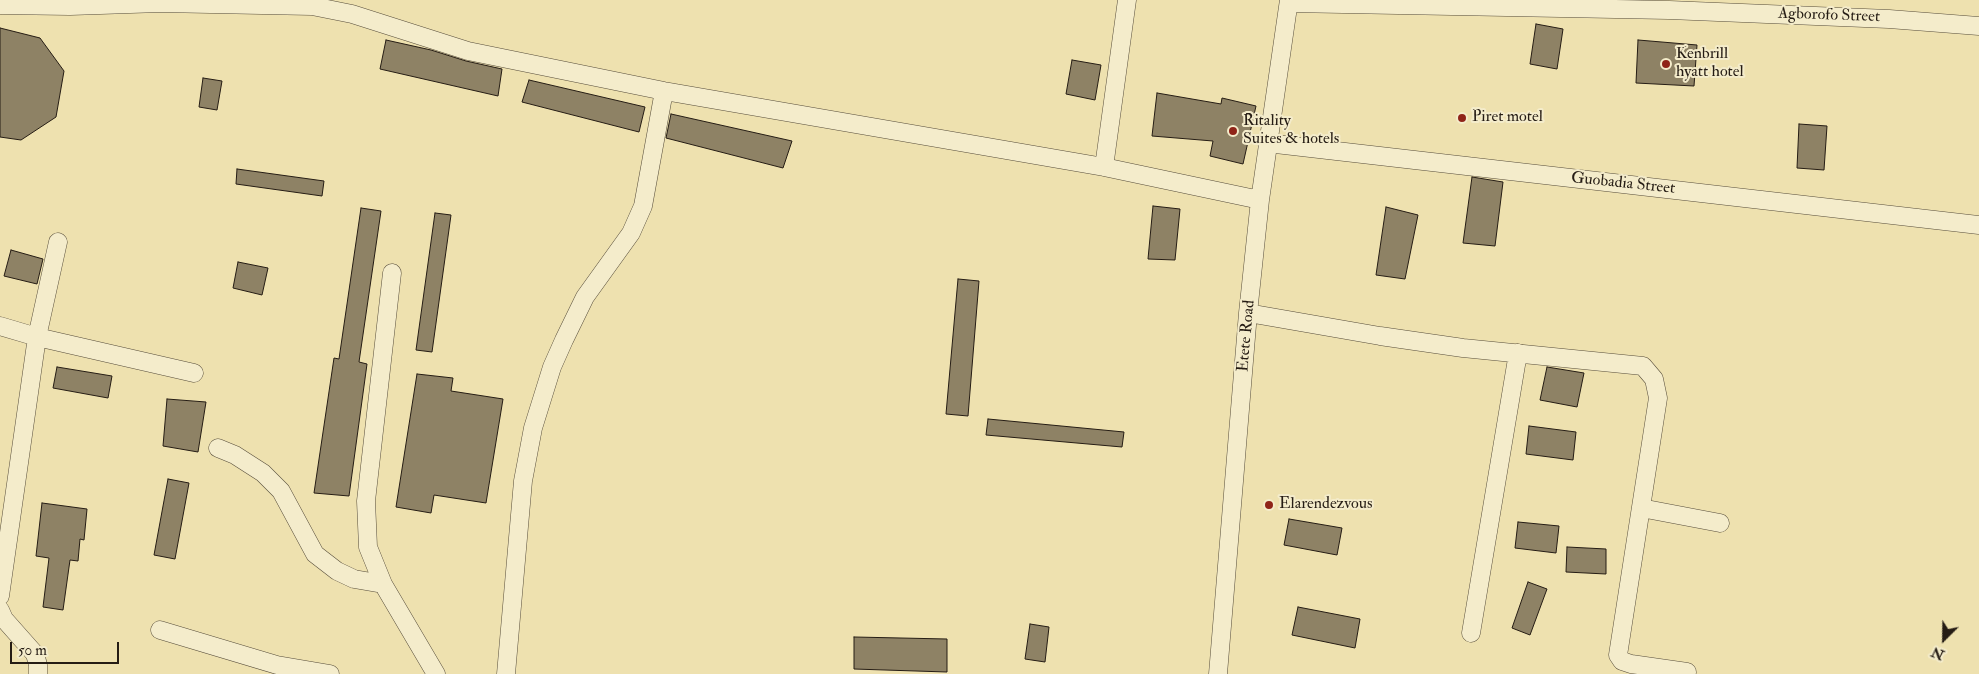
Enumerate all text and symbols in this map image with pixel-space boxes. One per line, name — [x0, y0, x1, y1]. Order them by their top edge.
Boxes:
street label: Agborofo Street — [1778, 5, 1880, 27]
place label: Kenbrill hyatt hotel — [1676, 45, 1744, 83]
marker: Kenbrill hyatt hotel — [1660, 58, 1672, 70]
place label: Piret motel — [1472, 108, 1543, 128]
place label: Ritality Suites & hotels — [1243, 112, 1339, 150]
marker: Piret motel — [1456, 112, 1468, 124]
marker: Ritality Suites & hotels — [1227, 125, 1239, 137]
street label: Guobadia Street — [1570, 169, 1676, 199]
street label: Etete Road — [1234, 299, 1260, 373]
place label: Elarendezvous — [1279, 495, 1373, 515]
marker: Elarendezvous — [1263, 499, 1275, 511]
north arrow — [1919, 614, 1969, 664]
scale bar — [12, 632, 121, 664]
text: 50 m — [18, 641, 47, 660]
text: N — [1929, 643, 1947, 664]

